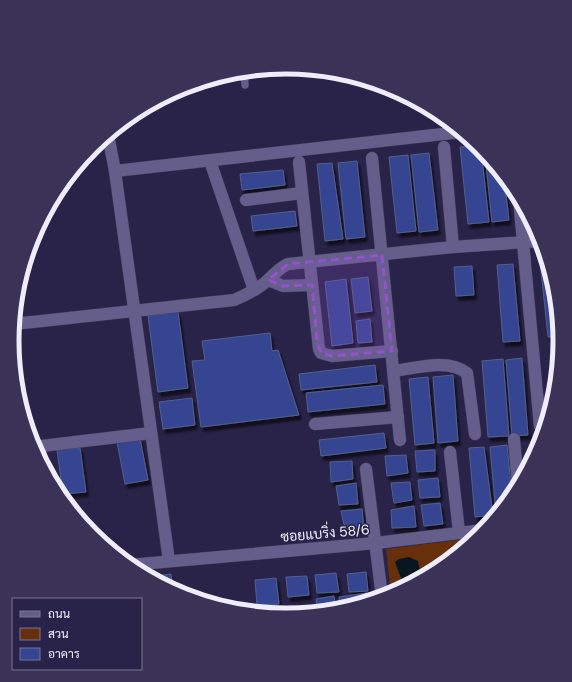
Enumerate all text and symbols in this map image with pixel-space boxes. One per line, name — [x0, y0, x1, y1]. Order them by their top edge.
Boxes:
street label: ซอยแบริ่ง 58/6 — [280, 518, 370, 546]
legend — [12, 598, 142, 670]
text: ถนน — [48, 606, 71, 622]
text: สวน — [48, 626, 69, 642]
text: อาคาร — [48, 646, 80, 662]

